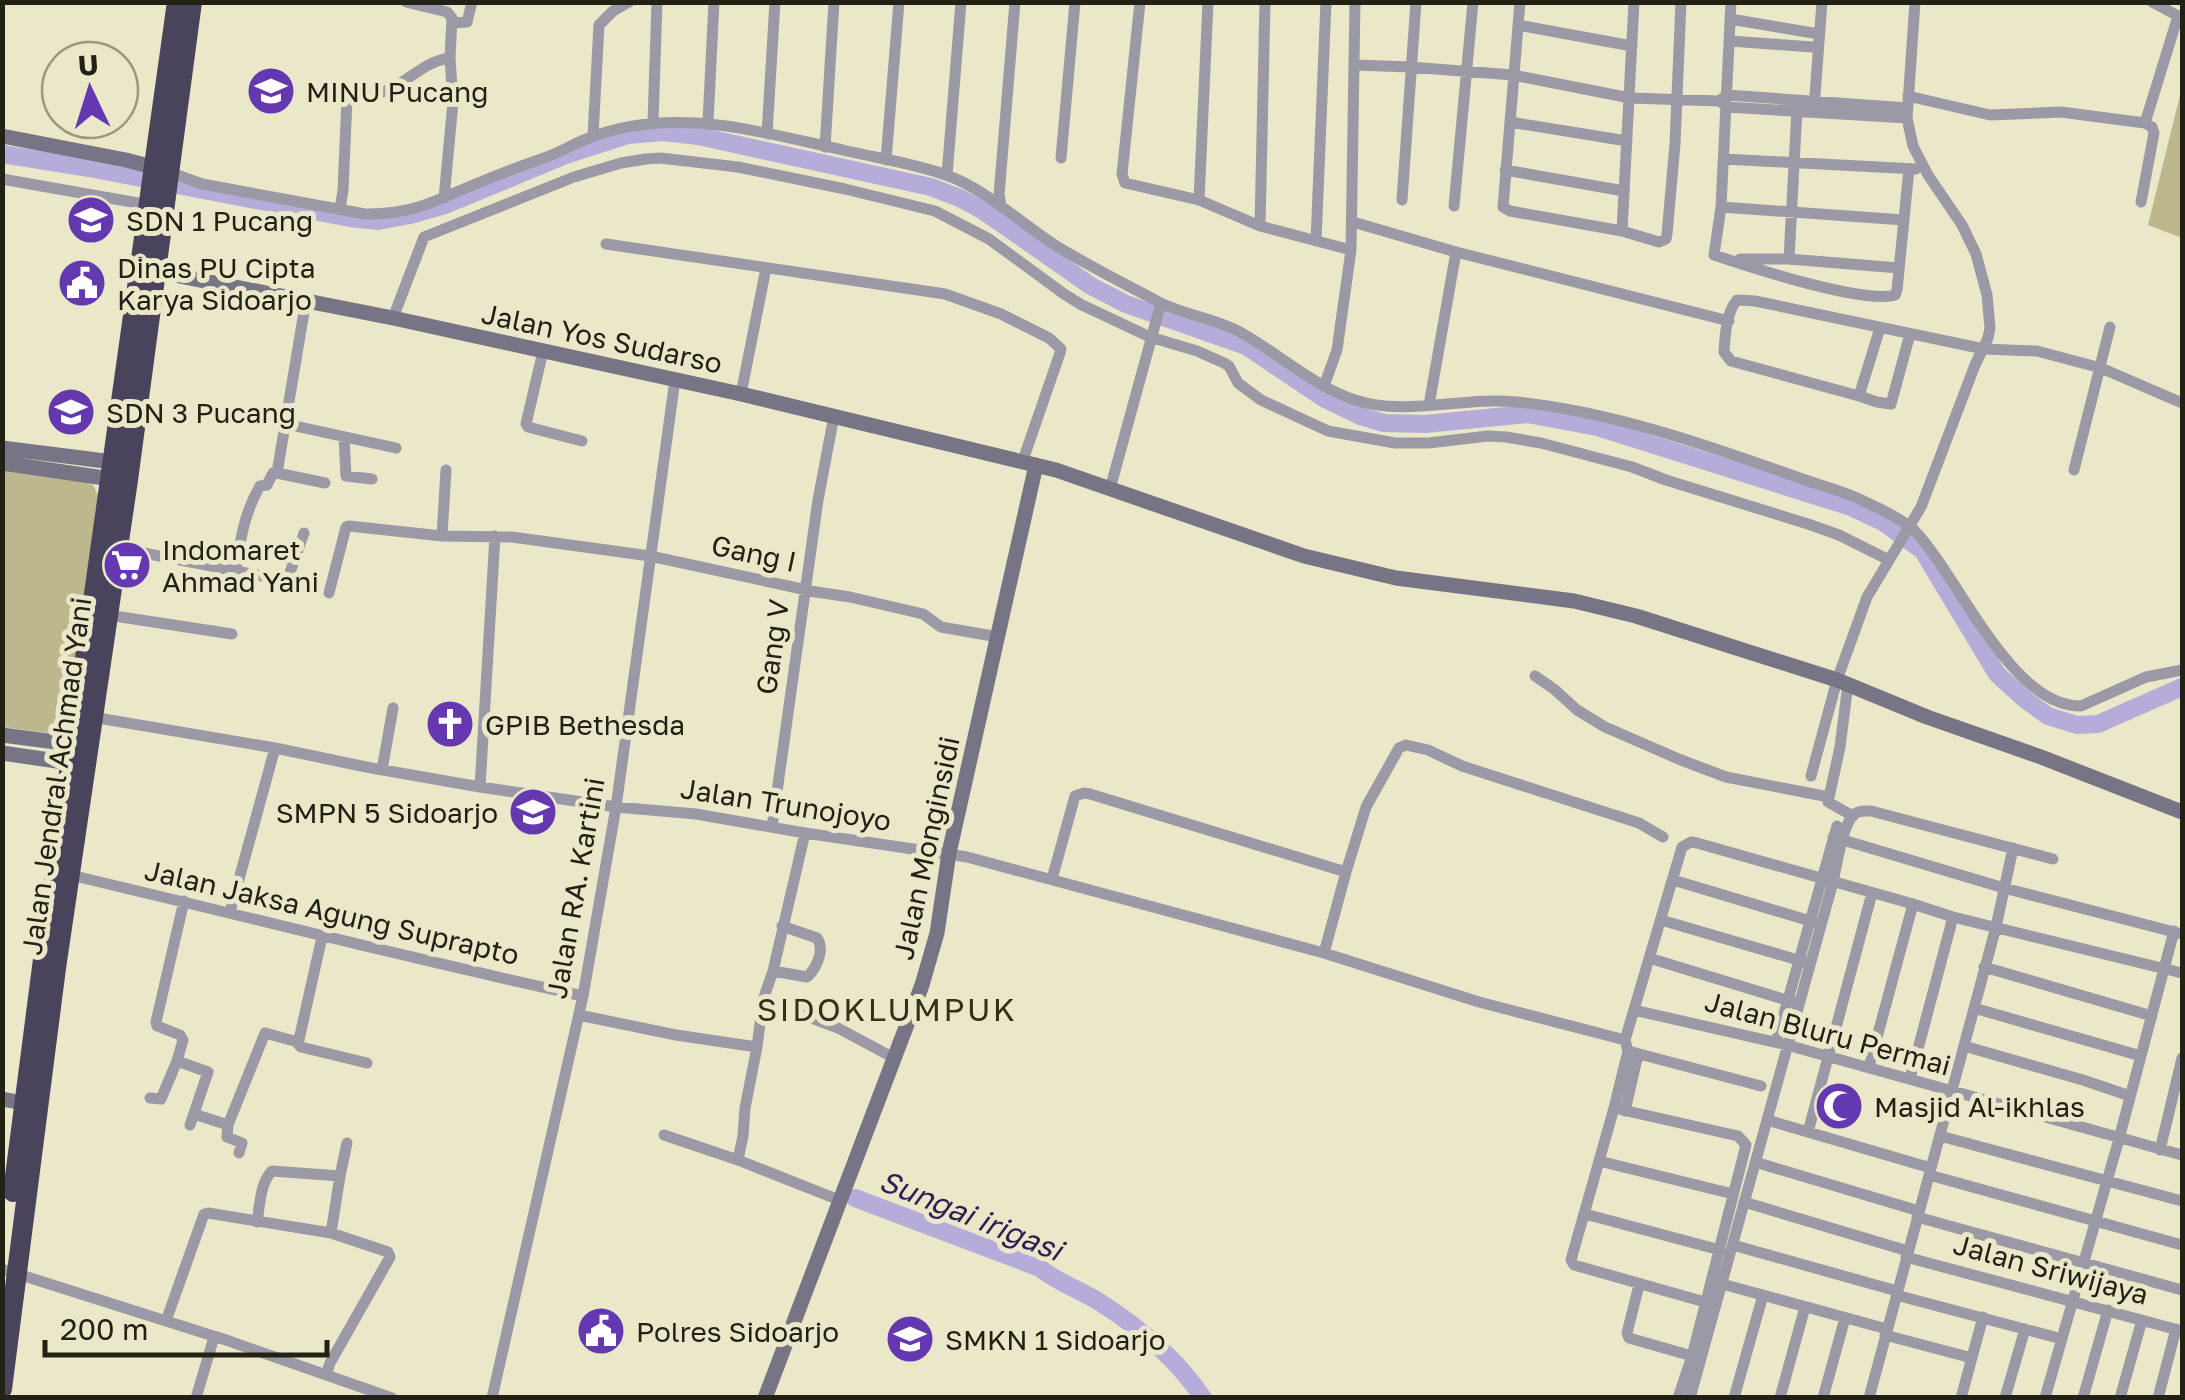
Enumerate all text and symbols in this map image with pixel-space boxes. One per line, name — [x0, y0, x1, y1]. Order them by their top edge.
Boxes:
north arrow — [40, 40, 140, 140]
text: U — [77, 47, 100, 82]
school or university icon: MINU Pucang — [245, 65, 297, 117]
place label: MINU Pucang — [306, 75, 488, 108]
school or university icon: SDN 1 Pucang — [65, 194, 117, 246]
place label: SDN 1 Pucang — [126, 204, 313, 237]
place label: Dinas PU Cipta Karya Sidoarjo — [117, 251, 316, 316]
public building icon: Dinas PU Cipta Karya Sidoarjo — [56, 257, 108, 309]
street label: Jalan Yos Sudarso — [479, 296, 725, 380]
school or university icon: SDN 3 Pucang — [45, 386, 97, 438]
place label: SDN 3 Pucang — [106, 396, 296, 429]
street label: Gang I — [709, 528, 799, 578]
place label: Indomaret Ahmad Yani — [162, 533, 319, 598]
supermarket icon: Indomaret Ahmad Yani — [101, 539, 153, 591]
street label: Jalan Jendral Achmad Yani — [15, 595, 97, 957]
street label: Gang V — [749, 597, 795, 697]
church icon: GPIB Bethesda — [424, 698, 476, 750]
place label: GPIB Bethesda — [485, 708, 685, 741]
street label: Jalan Monginsidi — [886, 733, 966, 963]
street label: Jalan Trunojoyo — [678, 771, 894, 837]
street label: Jalan RA. Kartini — [539, 775, 611, 1001]
school or university icon: SMPN 5 Sidoarjo — [507, 786, 559, 838]
place label: SMPN 5 Sidoarjo — [276, 796, 498, 829]
street label: Jalan Jaksa Agung Suprapto — [142, 853, 522, 971]
street label: Jalan Bluru Permai — [1701, 984, 1955, 1082]
district label: SIDOKLUMPUK — [757, 990, 1017, 1028]
mosque icon: Masjid Al-ikhlas — [1813, 1080, 1865, 1132]
place label: Masjid Al-ikhlas — [1874, 1090, 2085, 1123]
water label: Sungai irigasi — [874, 1162, 1070, 1269]
street label: Jalan Sriwijaya — [1950, 1227, 2152, 1311]
scale bar — [45, 1295, 328, 1357]
public building icon: Polres Sidoarjo — [575, 1305, 627, 1357]
text: 200 m — [60, 1311, 149, 1347]
school or university icon: SMKN 1 Sidoarjo — [884, 1313, 936, 1365]
place label: Polres Sidoarjo — [636, 1315, 839, 1348]
place label: SMKN 1 Sidoarjo — [945, 1323, 1166, 1356]

